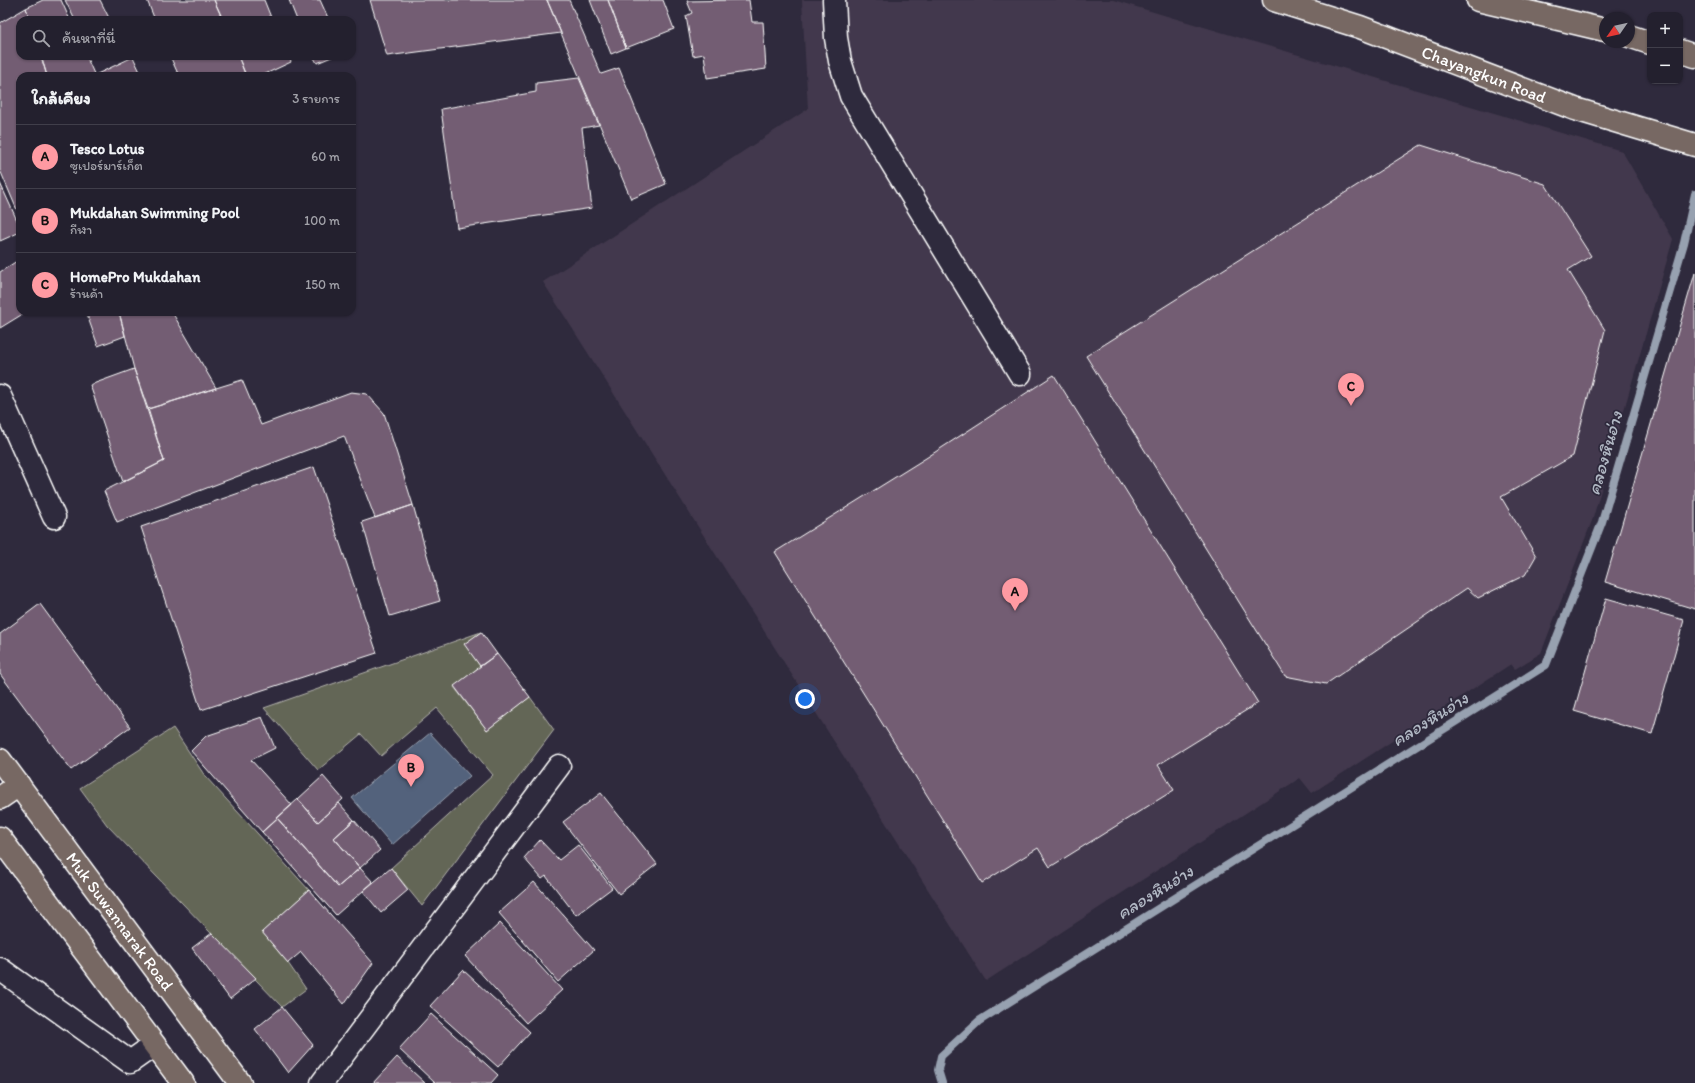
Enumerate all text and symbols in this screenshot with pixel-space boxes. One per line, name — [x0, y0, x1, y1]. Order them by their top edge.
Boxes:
north arrow — [1599, 12, 1635, 48]
map controls — [1647, 12, 1683, 84]
button: + — [1647, 12, 1683, 48]
search box — [16, 16, 356, 60]
icon: search — [30, 27, 52, 49]
text: ค้นหาที่นี่ — [62, 29, 115, 47]
street label: Chayangkun Road — [1419, 41, 1550, 107]
button: − — [1647, 48, 1683, 84]
text: ใกล้เคียง — [32, 88, 91, 108]
text: 3 รายการ — [292, 91, 340, 106]
text: Tesco Lotus — [70, 140, 144, 158]
text: A — [41, 149, 49, 164]
text: 60 m — [311, 149, 340, 164]
text: ซูเปอร์มาร์เก็ต — [70, 158, 143, 173]
text: Mukdahan Swimming Pool — [70, 204, 240, 222]
text: B — [41, 213, 49, 228]
text: 100 m — [304, 213, 340, 228]
text: กีฬา — [70, 222, 92, 237]
text: HomePro Mukdahan — [70, 268, 200, 286]
text: C — [41, 277, 49, 292]
text: 150 m — [305, 277, 340, 292]
text: ร้านค้า — [70, 286, 103, 301]
pin: C — [1338, 373, 1364, 406]
water label: คลองหินอ่าง — [1583, 407, 1628, 498]
pin: A — [1002, 578, 1028, 611]
water label: คลองหินอ่าง — [1388, 686, 1473, 751]
your location — [795, 689, 815, 709]
pin: B — [398, 754, 424, 787]
street label: Muk Suwannarak Road — [62, 848, 178, 995]
water label: คลองหินอ่าง — [1113, 859, 1198, 924]

